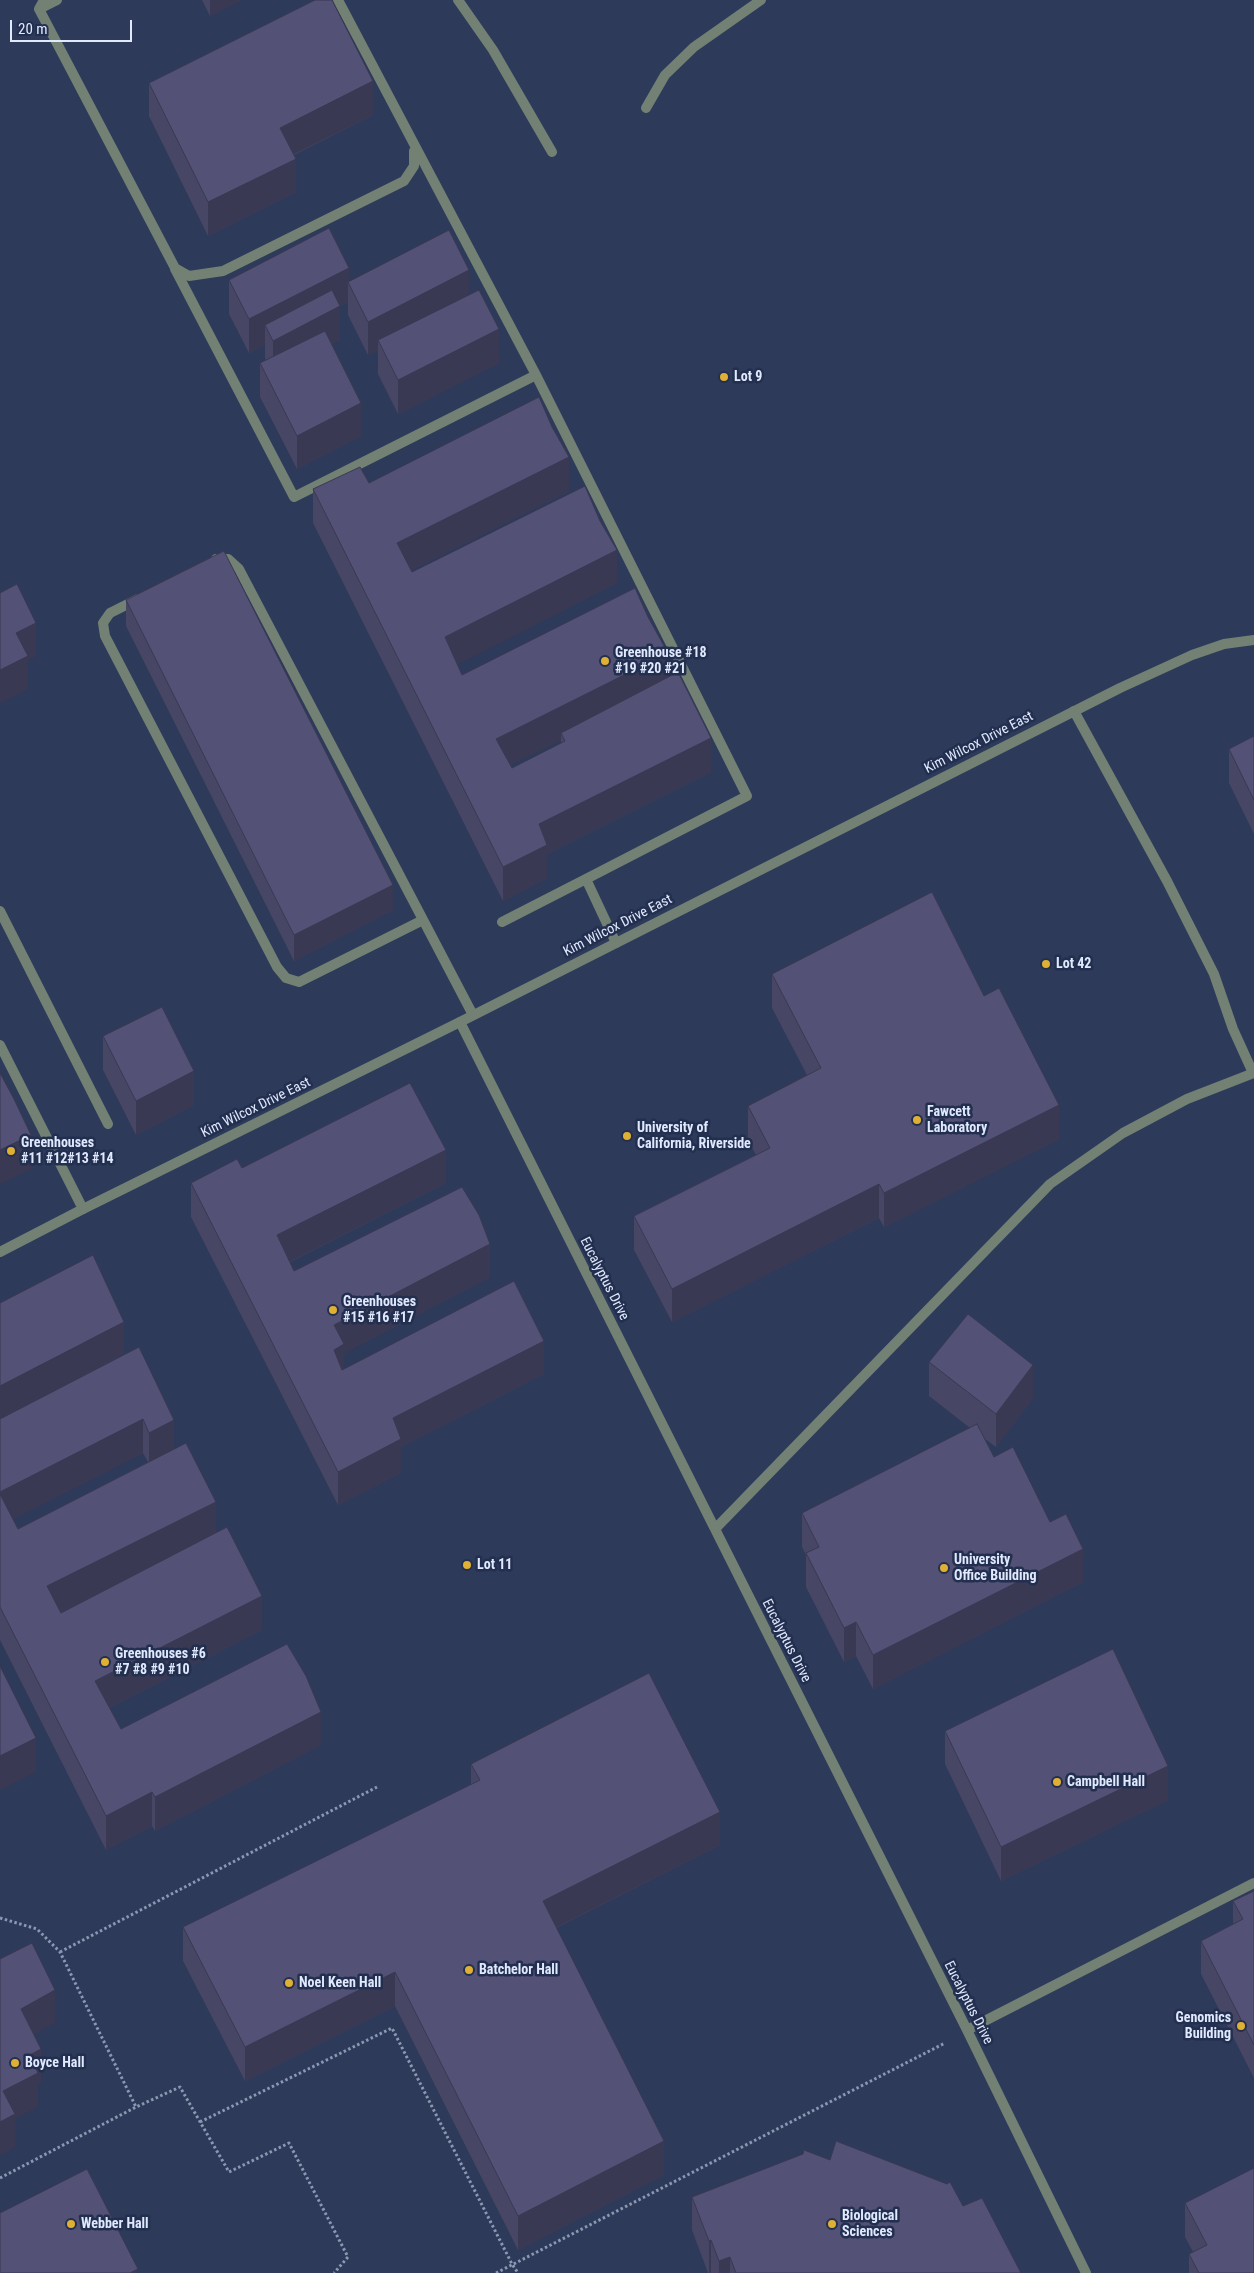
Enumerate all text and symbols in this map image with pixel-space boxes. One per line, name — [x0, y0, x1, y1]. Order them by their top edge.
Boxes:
scale bar — [12, 10, 135, 42]
text: 20 m — [18, 20, 48, 38]
place label: Lot 9 — [734, 369, 762, 385]
marker: Lot 9 — [718, 371, 730, 383]
place label: Greenhouse #18 #19 #20 #21 — [615, 645, 707, 678]
marker: Greenhouse #18 #19 #20 #21 — [599, 655, 611, 667]
street label: Kim Wilcox Drive East — [922, 708, 1036, 778]
street label: Kim Wilcox Drive East — [561, 891, 675, 961]
place label: Lot 42 — [1056, 956, 1091, 972]
marker: Lot 42 — [1040, 958, 1052, 970]
street label: Kim Wilcox Drive East — [199, 1074, 313, 1142]
place label: Fawcett Laboratory — [927, 1104, 987, 1136]
marker: Fawcett Laboratory — [911, 1114, 923, 1126]
place label: University of California, Riverside — [637, 1120, 751, 1152]
marker: University of California, Riverside — [621, 1130, 633, 1142]
place label: Greenhouses #11 #12#13 #14 — [21, 1135, 114, 1168]
marker: Greenhouses #11 #12#13 #14 — [5, 1145, 17, 1157]
street label: Eucalyptus Drive — [576, 1235, 632, 1323]
place label: Greenhouses #15 #16 #17 — [343, 1294, 416, 1326]
marker: Greenhouses #15 #16 #17 — [327, 1304, 339, 1316]
place label: University Office Building — [954, 1552, 1036, 1584]
place label: Lot 11 — [477, 1557, 512, 1573]
marker: Lot 11 — [461, 1559, 473, 1571]
marker: University Office Building — [938, 1562, 950, 1574]
street label: Eucalyptus Drive — [758, 1597, 814, 1685]
place label: Greenhouses #6 #7 #8 #9 #10 — [115, 1646, 206, 1678]
marker: Greenhouses #6 #7 #8 #9 #10 — [99, 1656, 111, 1668]
place label: Campbell Hall — [1067, 1774, 1145, 1790]
marker: Campbell Hall — [1051, 1776, 1063, 1788]
street label: Eucalyptus Drive — [940, 1959, 996, 2047]
place label: Batchelor Hall — [479, 1962, 558, 1978]
marker: Batchelor Hall — [463, 1964, 475, 1976]
place label: Noel Keen Hall — [299, 1975, 381, 1991]
marker: Noel Keen Hall — [283, 1977, 295, 1989]
place label: Genomics Building — [1176, 2010, 1231, 2042]
marker: Genomics Building — [1235, 2020, 1247, 2032]
place label: Boyce Hall — [25, 2055, 84, 2071]
marker: Boyce Hall — [9, 2057, 21, 2069]
place label: Biological Sciences — [842, 2208, 898, 2240]
place label: Webber Hall — [81, 2216, 149, 2232]
marker: Webber Hall — [65, 2218, 77, 2230]
marker: Biological Sciences — [826, 2218, 838, 2230]

